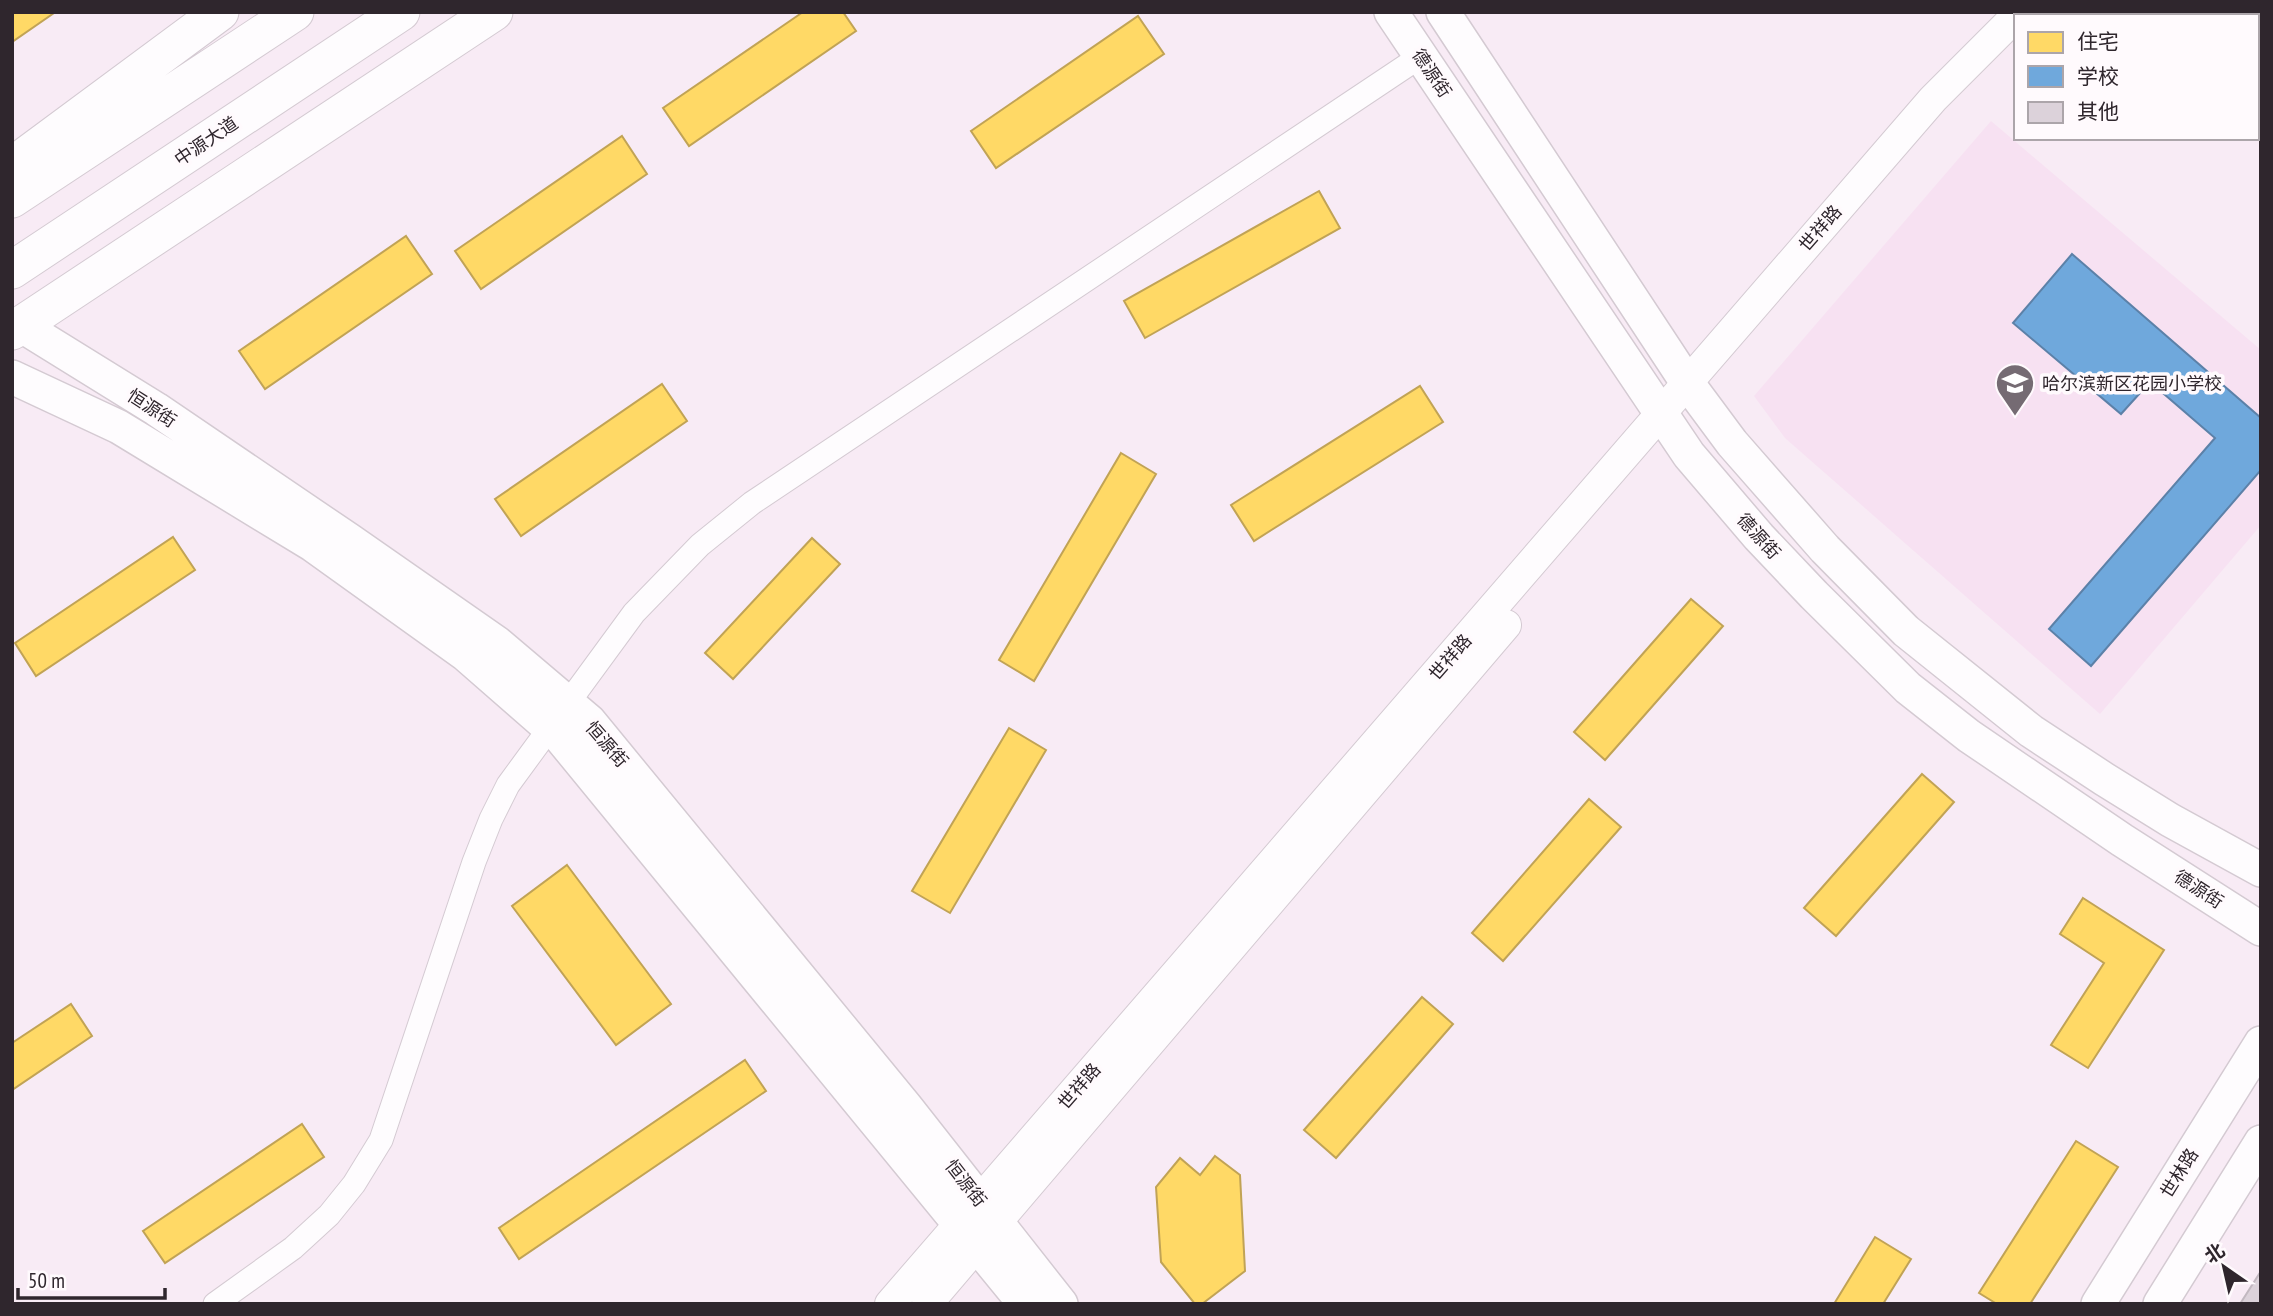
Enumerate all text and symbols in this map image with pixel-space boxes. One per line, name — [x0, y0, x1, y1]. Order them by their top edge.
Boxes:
legend — [2014, 14, 2259, 140]
text: 住宅 — [2077, 28, 2119, 55]
street label: 德源街 — [1407, 44, 1457, 102]
text: 学校 — [2077, 63, 2119, 90]
text: 其他 — [2077, 98, 2119, 125]
street label: 中源大道 — [170, 111, 242, 171]
street label: 世祥路 — [1794, 200, 1846, 256]
school or university icon: 哈尔滨新区花园小学校 — [1994, 362, 2036, 417]
place label: 哈尔滨新区花园小学校 — [2042, 372, 2222, 395]
street label: 恒源街 — [123, 384, 181, 432]
street label: 德源街 — [1732, 508, 1786, 564]
street label: 世祥路 — [1424, 629, 1476, 685]
street label: 恒源街 — [581, 716, 633, 772]
street label: 德源街 — [2170, 865, 2228, 913]
street label: 世祥路 — [1053, 1058, 1105, 1114]
street label: 世林路 — [2155, 1144, 2203, 1202]
street label: 恒源街 — [940, 1155, 992, 1211]
north arrow — [2189, 1232, 2259, 1302]
text: 北 — [2200, 1238, 2229, 1268]
scale bar — [18, 1256, 164, 1300]
text: 50 m — [28, 1267, 65, 1294]

